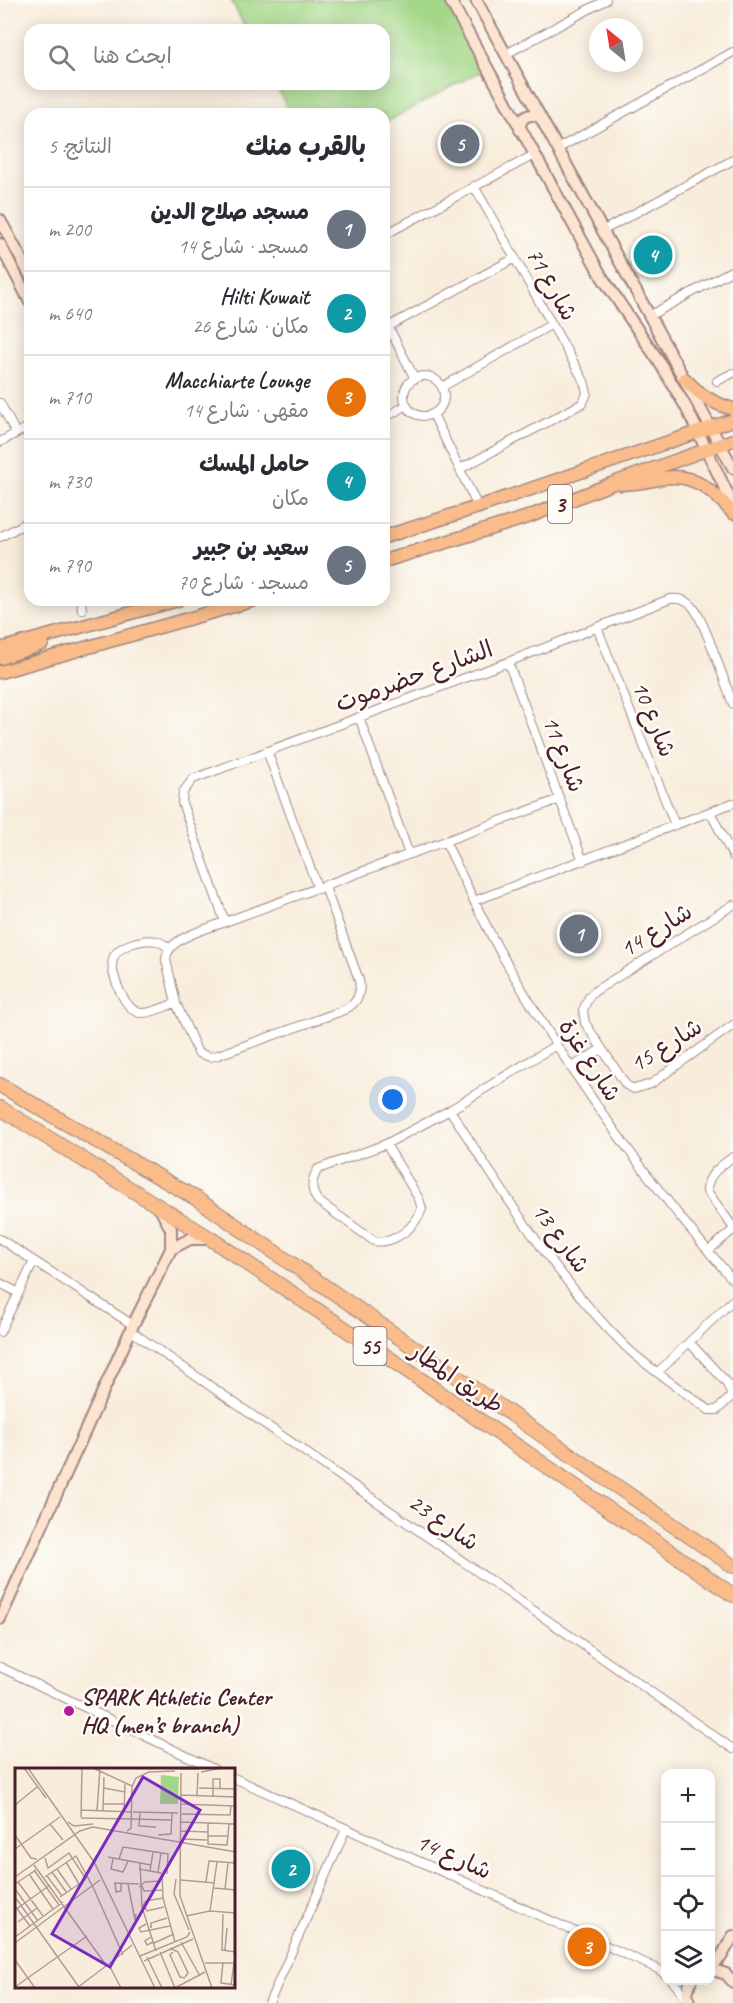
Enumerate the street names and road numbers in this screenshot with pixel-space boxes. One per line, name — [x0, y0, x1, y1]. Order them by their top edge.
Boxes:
street label: شارع 71 — [518, 242, 584, 327]
road number: 3 — [548, 485, 572, 523]
street label: الشارع حضرموت — [331, 634, 498, 720]
street label: شارع 10 — [623, 677, 683, 762]
street label: شارع 11 — [534, 712, 592, 797]
street label: شارع 14 — [614, 896, 699, 965]
street label: شارع 15 — [624, 1011, 709, 1080]
street label: شارع غزة — [550, 1013, 628, 1108]
street label: شارع 13 — [524, 1197, 596, 1280]
road number: 55 — [354, 1327, 386, 1365]
street label: طريق المطار — [403, 1335, 510, 1420]
street label: شارع 23 — [402, 1487, 485, 1559]
street label: شارع 14 — [411, 1826, 496, 1888]

